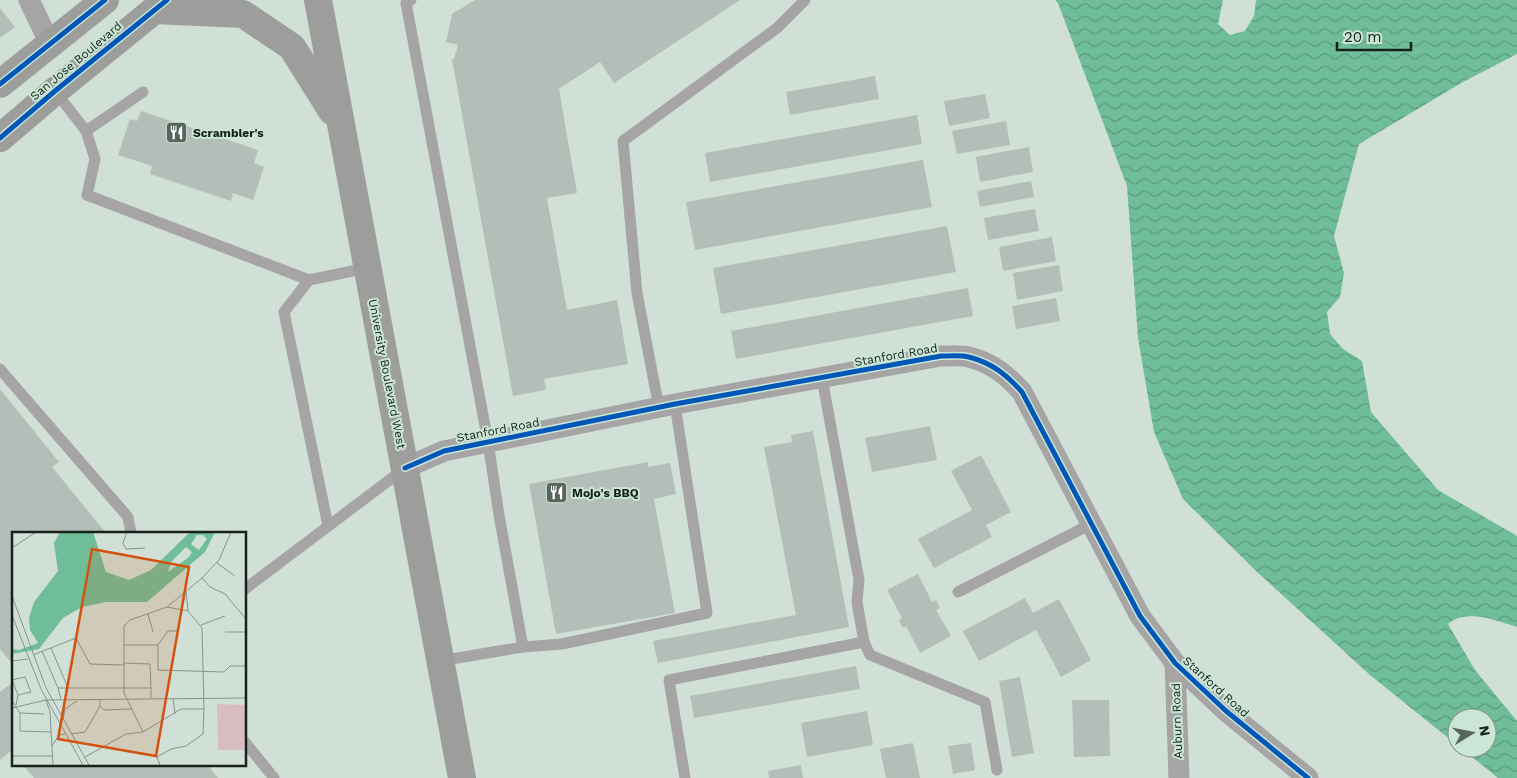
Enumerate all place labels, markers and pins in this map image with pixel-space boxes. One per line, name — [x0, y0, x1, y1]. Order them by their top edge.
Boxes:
restaurant icon: Scrambler's — [165, 121, 189, 145]
place label: Scrambler's — [193, 126, 264, 140]
restaurant icon: Mojo's BBQ — [544, 481, 568, 505]
place label: Mojo's BBQ — [572, 486, 639, 500]

